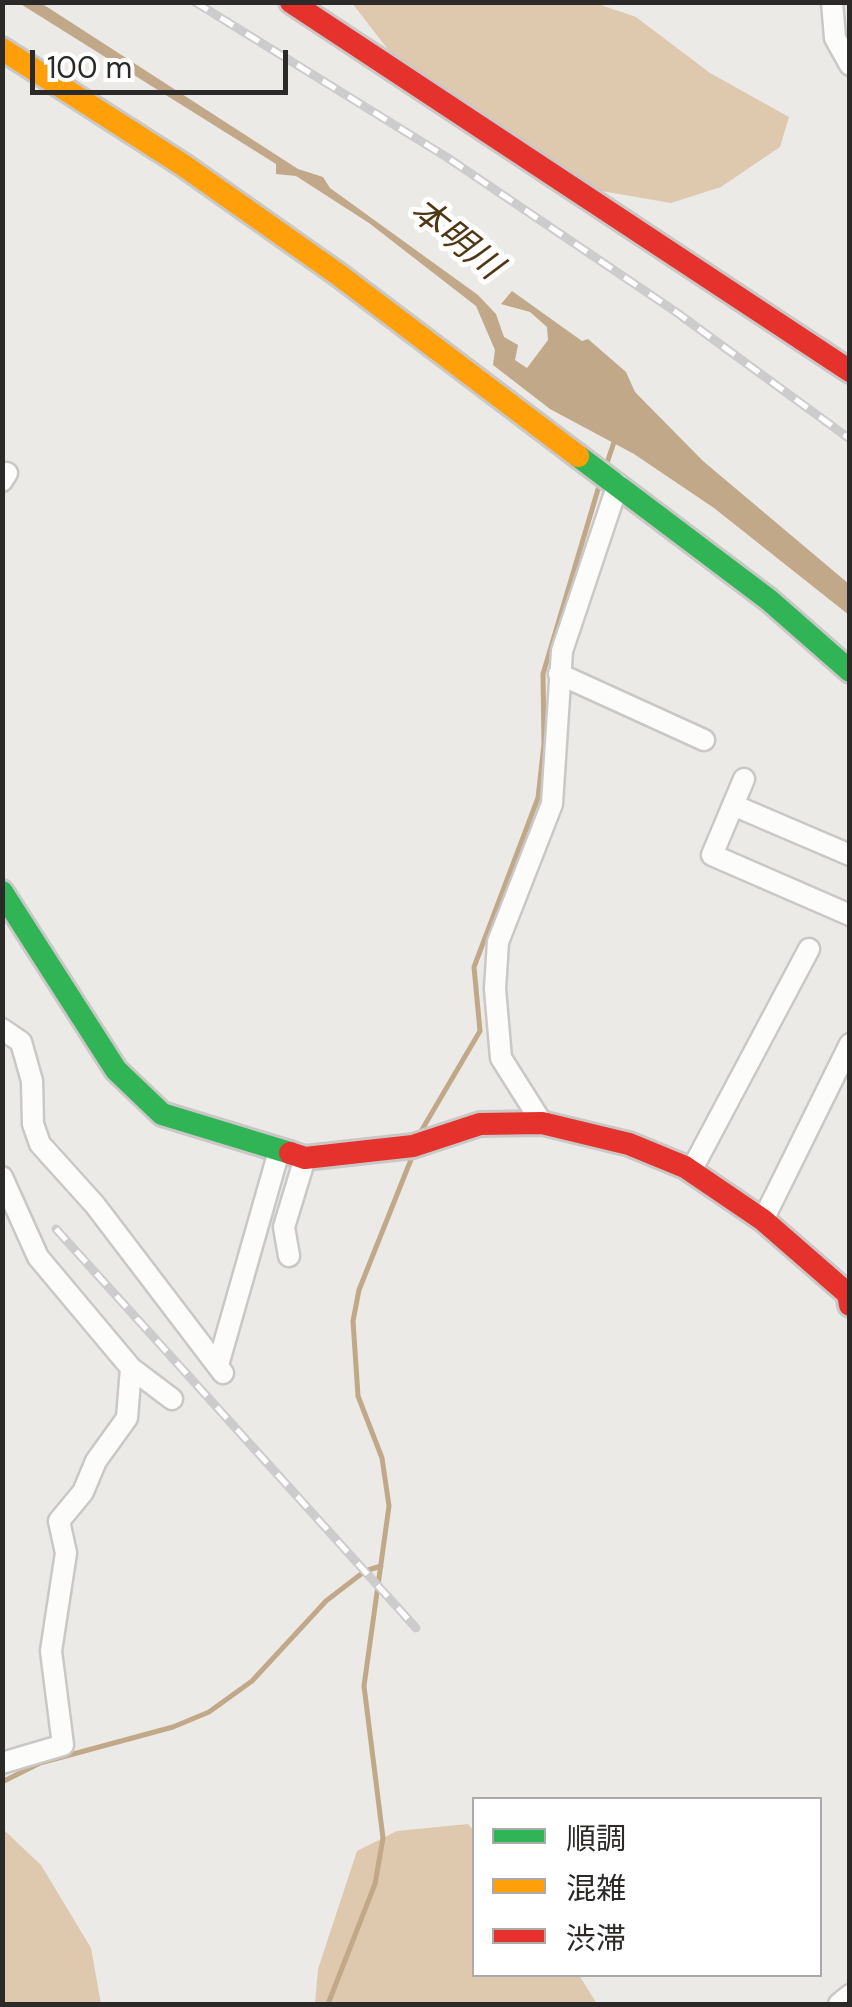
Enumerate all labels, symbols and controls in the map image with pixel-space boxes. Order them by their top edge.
scale bar [35,30,292,92]
text: 100 m [47,48,132,87]
water label: 本明川 [401,191,509,289]
legend [472,1797,822,1977]
text: 順調 [566,1819,626,1858]
text: 混雑 [566,1869,626,1908]
text: 渋滞 [566,1919,626,1958]

